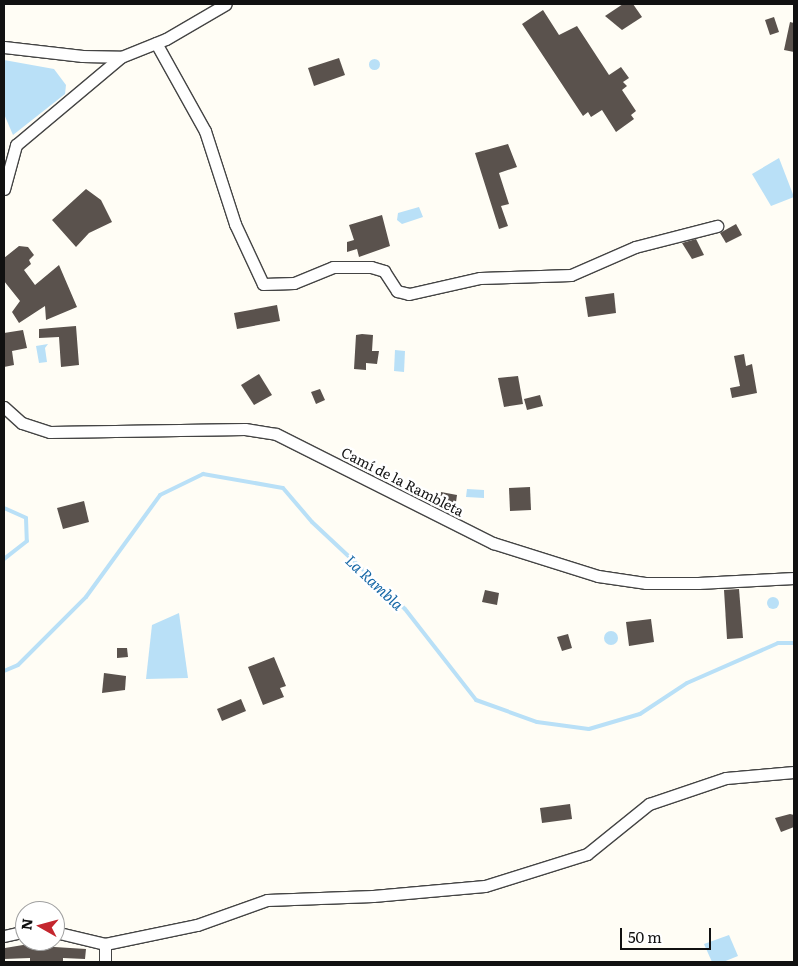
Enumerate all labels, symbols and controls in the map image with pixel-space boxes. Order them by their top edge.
street label: Camí de la Rambleta [339,443,467,519]
water label: La Rambla [342,551,408,613]
north arrow [15,901,65,951]
text: N [15,917,37,931]
scale bar [623,918,714,950]
text: 50 m [628,925,662,948]

